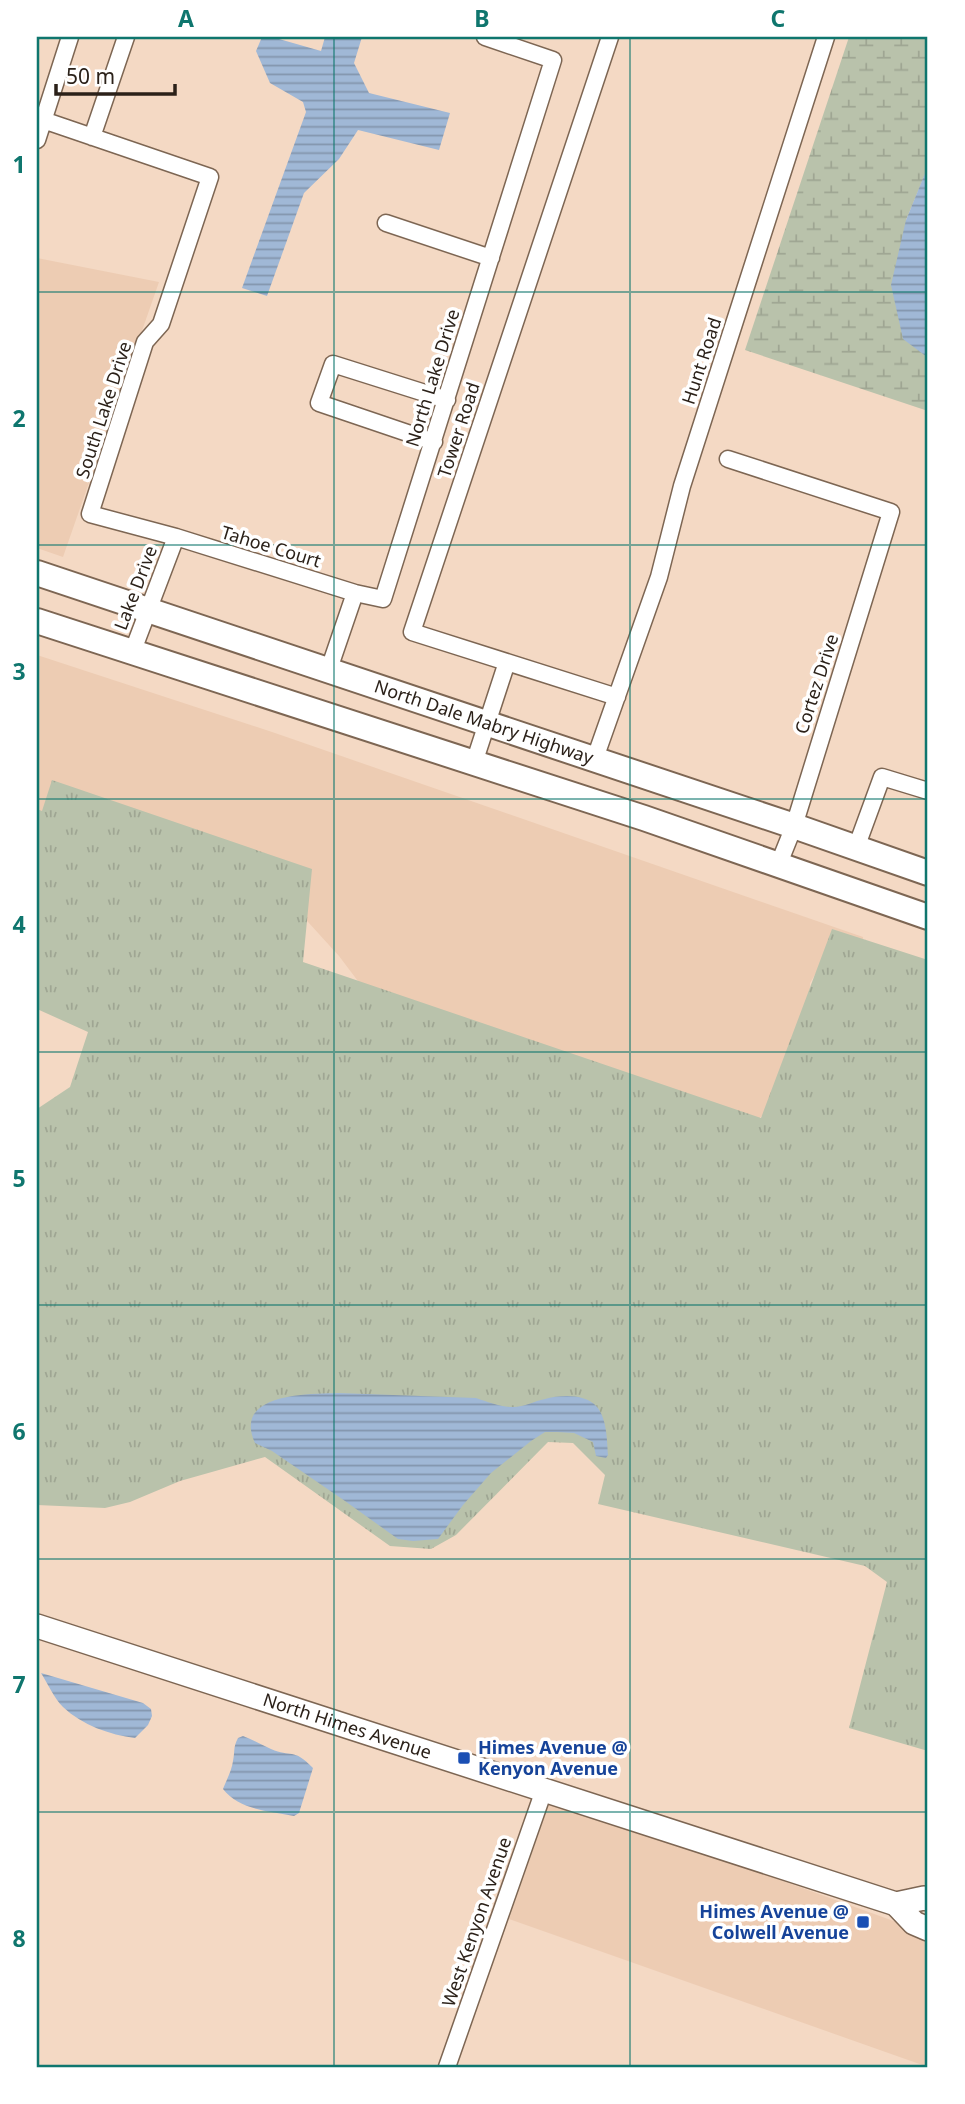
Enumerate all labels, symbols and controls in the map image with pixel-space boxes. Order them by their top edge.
text: A [178,2,194,34]
text: B [474,2,490,34]
text: C [771,2,786,34]
scale bar [56,52,175,96]
text: 50 m [66,62,115,90]
text: 1 [12,148,26,180]
street label: North Lake Drive [400,306,464,449]
street label: Hunt Road [676,314,726,407]
street label: South Lake Drive [70,338,137,481]
street label: Tower Road [431,379,485,480]
text: 2 [12,402,26,434]
street label: Tahoe Court [219,520,324,573]
street label: Lake Drive [108,542,162,633]
street label: Cortez Drive [789,631,844,737]
text: 3 [12,655,26,687]
street label: North Dale Mabry Highway [371,674,597,769]
text: 4 [12,908,26,940]
text: 5 [12,1162,26,1194]
text: 6 [12,1415,26,1447]
text: 7 [12,1668,26,1700]
street label: North Himes Avenue [260,1687,435,1764]
place label: Himes Avenue @ Kenyon Avenue [478,1735,628,1780]
marker: Himes Avenue @ Kenyon Avenue [456,1750,472,1766]
street label: West Kenyon Avenue [436,1834,516,2010]
place label: Himes Avenue @ Colwell Avenue [699,1899,849,1944]
marker: Himes Avenue @ Colwell Avenue [855,1914,871,1930]
text: 8 [12,1922,26,1954]

